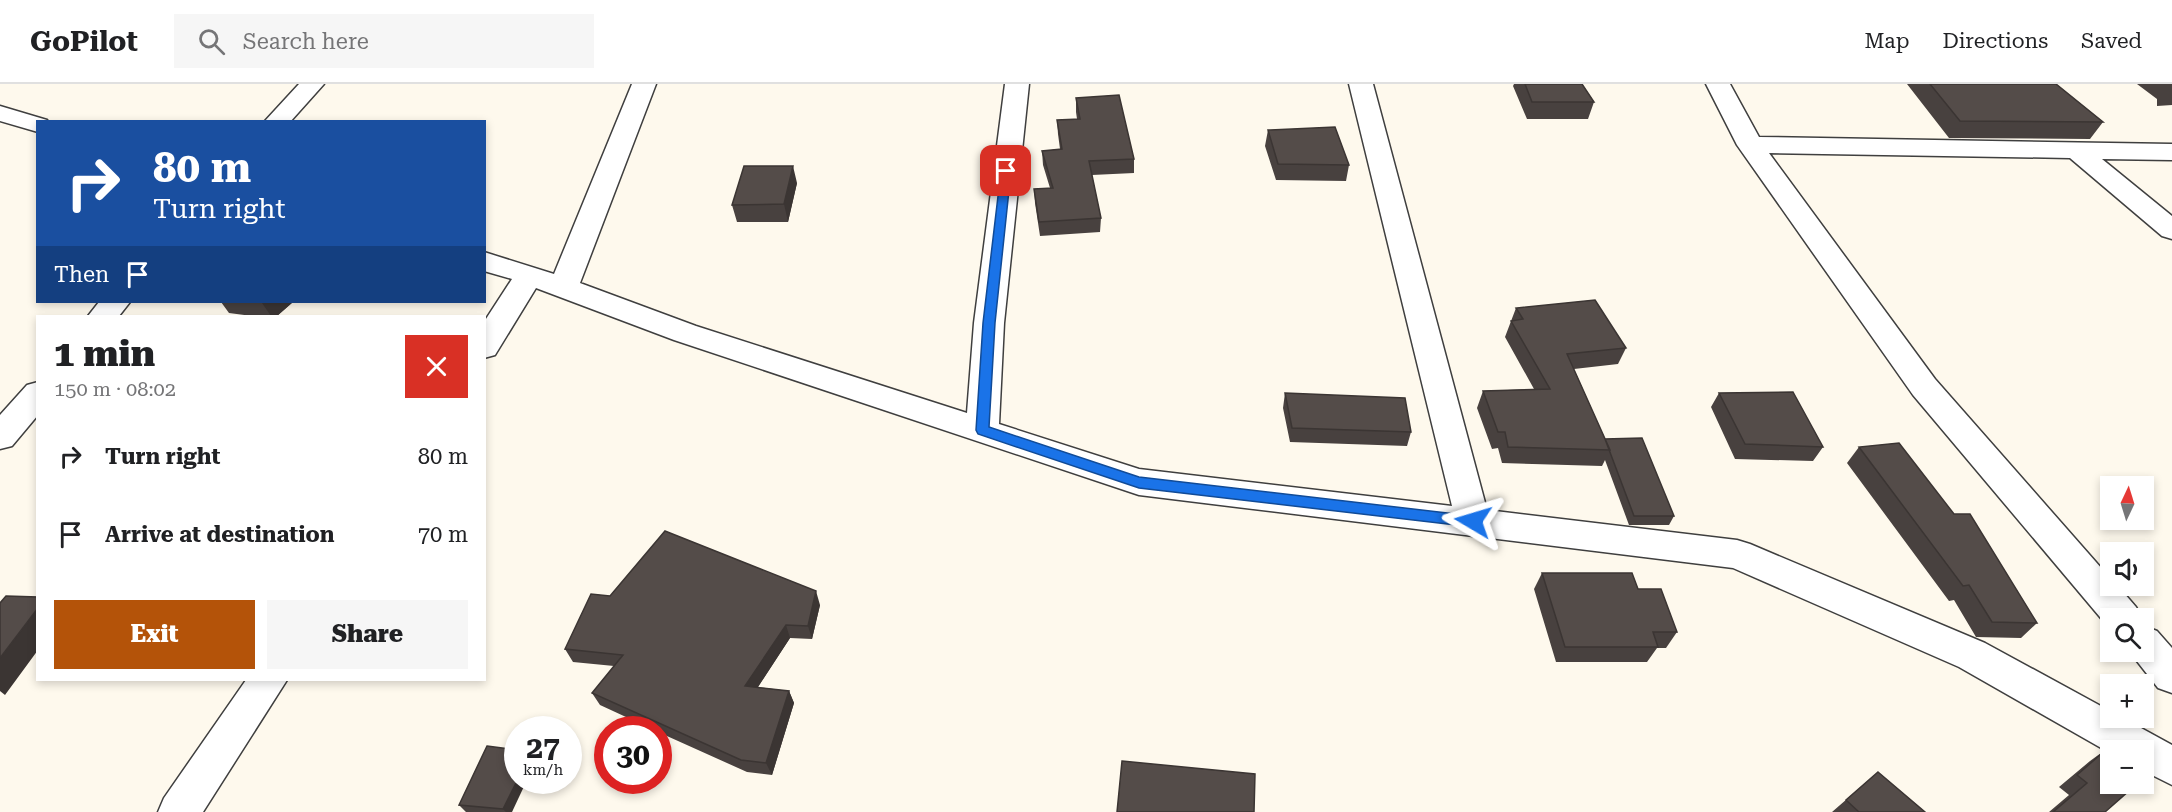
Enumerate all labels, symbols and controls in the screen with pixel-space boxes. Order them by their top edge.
search box [174,14,594,68]
text: GoPilot [30,25,138,58]
icon: search [195,25,228,58]
text: Search here [243,29,369,54]
text: Map [1865,29,1909,53]
text: Directions [1942,29,2048,53]
text: Saved [2081,29,2142,53]
text: 80 m [153,143,251,192]
icon: right [54,144,132,222]
pin [980,145,1031,196]
icon: arrive [989,154,1022,187]
text: Turn right [153,193,286,225]
icon: arrive [121,258,154,291]
text: Then [54,262,109,287]
text: 1 min [54,333,155,375]
button: close [405,335,468,398]
text: 150 m · 08:02 [54,377,176,401]
icon: right [54,440,87,473]
text: Turn right [105,444,220,469]
text: 80 m [418,444,468,469]
north arrow [2100,476,2154,530]
map controls [2100,476,2154,794]
position arrow [1441,489,1505,553]
icon: arrive [54,518,87,551]
text: Arrive at destination [105,522,334,547]
text: 70 m [418,522,468,547]
button: sound [2100,542,2154,596]
button: Exit [54,600,255,669]
button: Share [267,600,468,669]
button: search [2100,608,2154,662]
button: + [2100,674,2154,728]
speed limit sign: 30 [594,716,672,794]
text: 27 [526,730,560,765]
button: − [2100,740,2154,794]
text: km/h [523,761,563,779]

